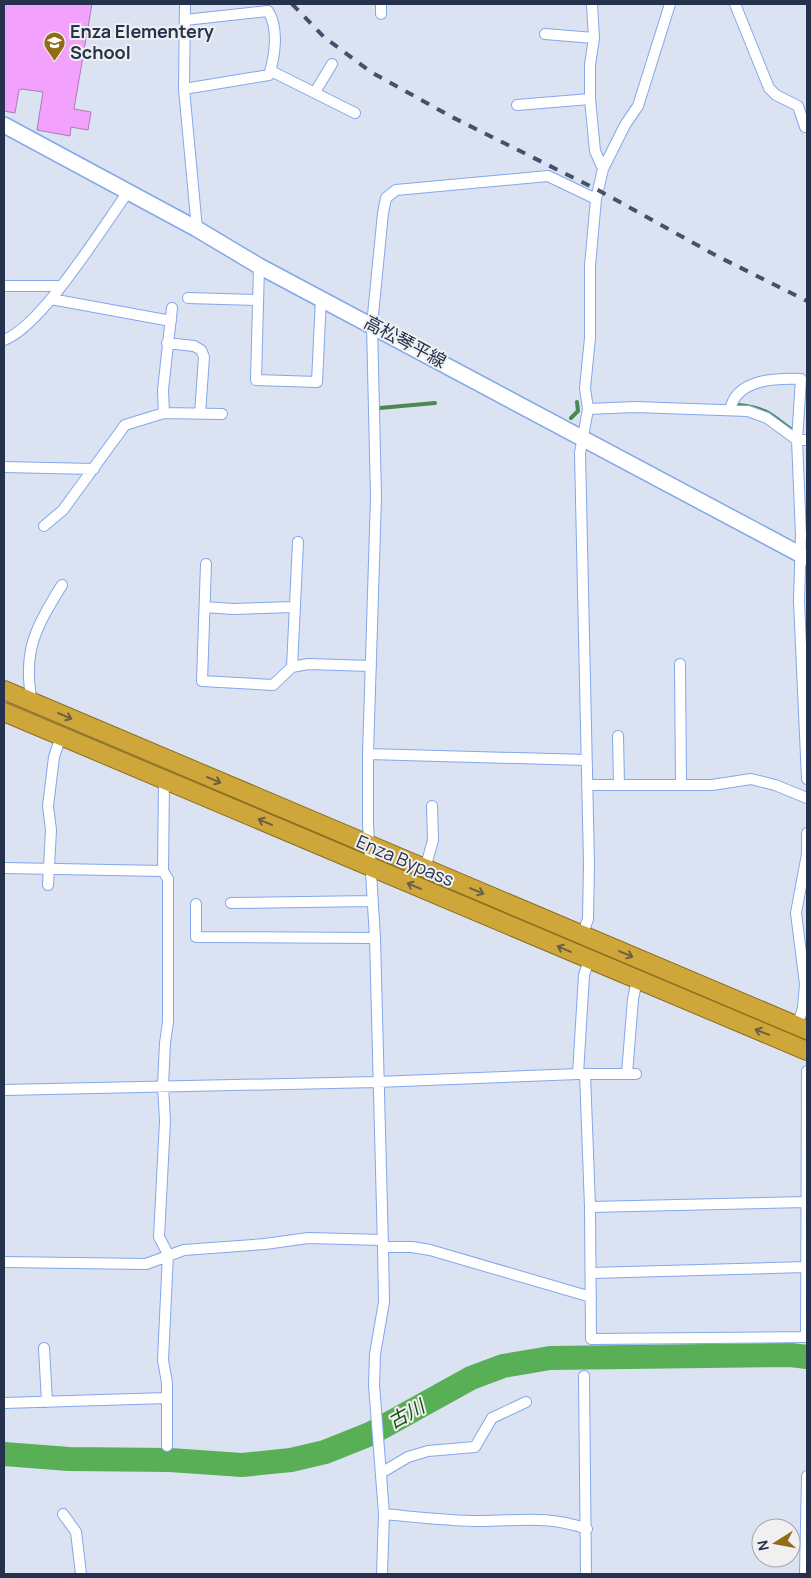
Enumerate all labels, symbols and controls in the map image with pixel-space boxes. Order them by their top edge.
place label: Enza Elementery School [70,19,214,64]
school or university icon: Enza Elementery School [42,30,66,61]
street label: 高松琴平線 [360,309,451,373]
one-way arrow [57,711,72,721]
one-way arrow [206,775,221,785]
one-way arrow [258,817,273,827]
street label: Enza Bypass [353,829,458,891]
one-way arrow [407,881,422,890]
one-way arrow [469,888,484,897]
one-way arrow [557,944,572,954]
one-way arrow [618,950,633,960]
one-way arrow [755,1027,771,1036]
water label: 古川 [383,1392,431,1435]
north arrow [751,1518,801,1568]
text: N [752,1539,773,1552]

